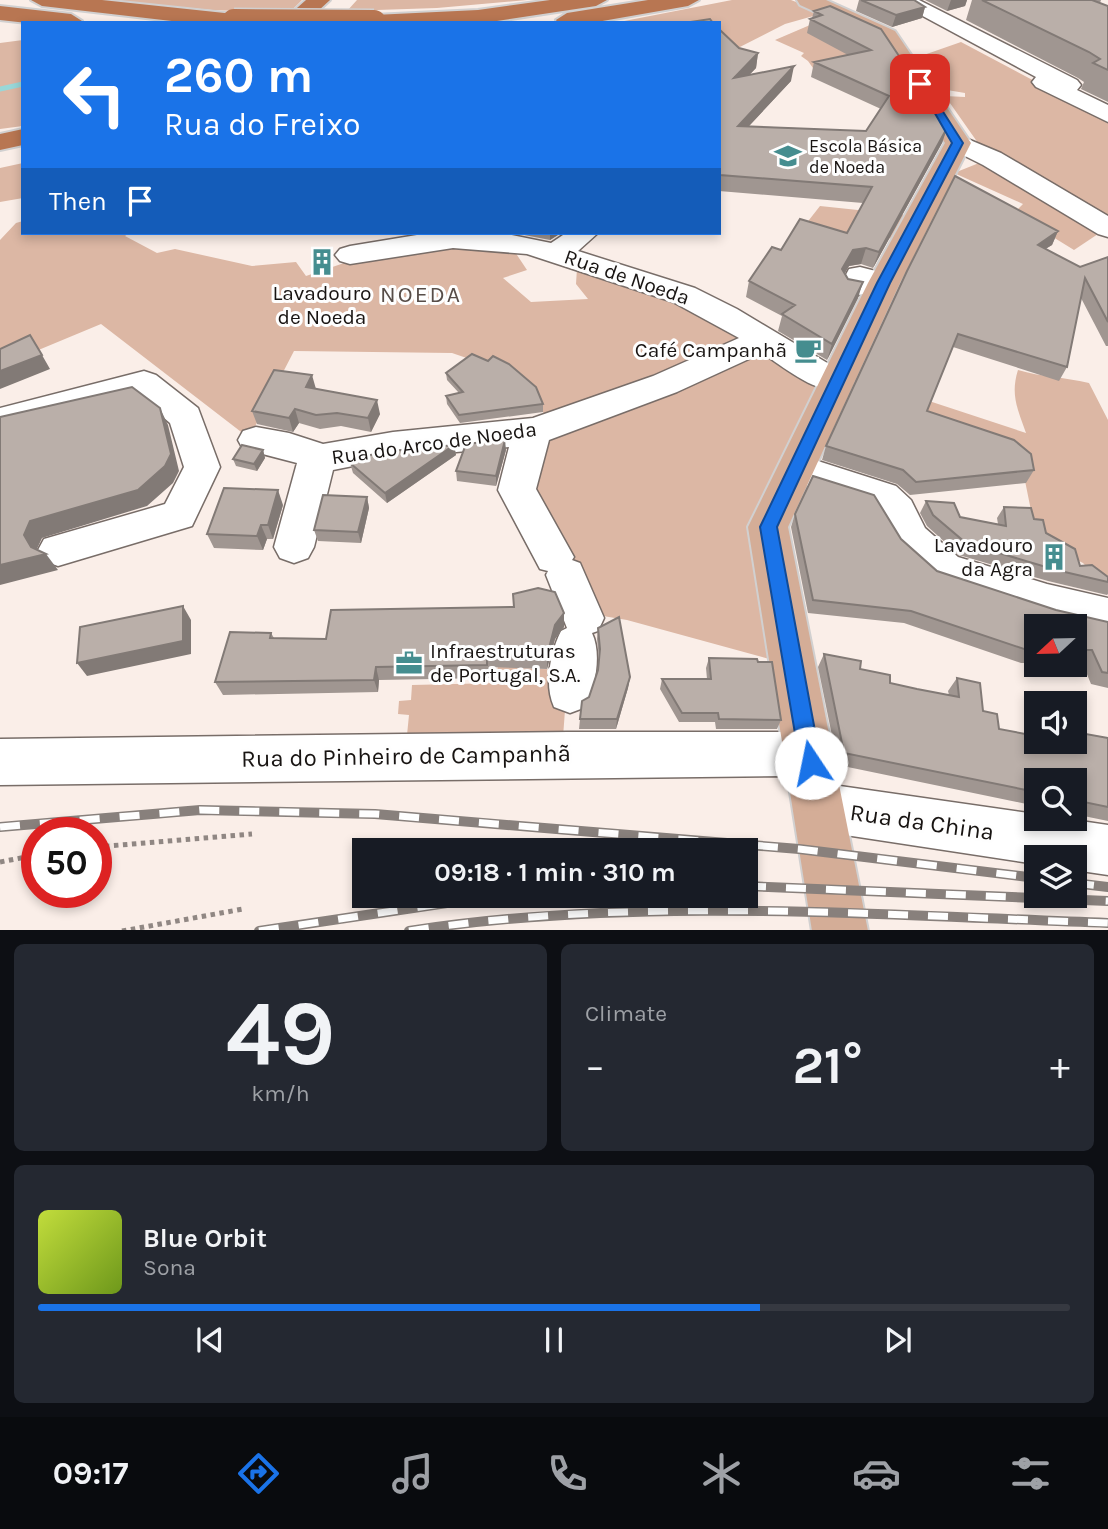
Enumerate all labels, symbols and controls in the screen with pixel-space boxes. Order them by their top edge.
text: 260 m [164,47,313,104]
icon: left [49,49,140,140]
pin [890,54,950,114]
icon: arrive [901,65,939,103]
text: Rua do Freixo [164,106,360,143]
place label: Escola Básica de Noeda [809,135,922,178]
school or university icon: Escola Básica de Noeda [773,141,803,171]
icon: arrive [121,182,159,220]
text: Then [49,186,107,217]
street label: Rua de Noeda [561,244,693,310]
building icon: Lavadouro de Noeda [307,247,337,277]
place label: Lavadouro de Noeda [272,281,372,329]
district label: NOEDA [380,281,462,308]
cafe icon: Café Campanhã [793,335,823,365]
place label: Café Campanhã [635,338,787,362]
street label: Rua do Arco de Noeda [330,417,538,469]
place label: Lavadouro da Agra [934,533,1033,581]
building icon: Lavadouro da Agra [1039,542,1069,572]
north arrow [1024,614,1087,677]
map controls [1024,614,1087,908]
place label: Infraestruturas de Portugal, S.A. [430,639,581,687]
office icon: Infraestruturas de Portugal, S.A. [394,648,424,678]
button: sound [1024,691,1087,754]
position arrow [774,726,848,800]
street label: Rua do Pinheiro de Campanhã [241,739,571,773]
button: search [1024,768,1087,831]
street label: Rua da China [848,798,996,846]
speed limit sign: 50 [21,817,112,908]
button: layers [1024,845,1087,908]
text: 09:18 · 1 min · 310 m [434,857,676,888]
text: 49 [226,981,335,1087]
text: Climate [585,1000,667,1027]
text: 21° [792,1035,863,1096]
text: − [585,1044,605,1089]
text: + [1050,1044,1070,1089]
text: km/h [251,1080,310,1107]
text: Blue Orbit [143,1223,267,1254]
text: Sona [143,1254,196,1281]
icon: previous [191,1321,229,1359]
icon: pause [535,1321,573,1359]
icon: next [879,1321,917,1359]
icon: directions [234,1449,283,1498]
icon: music [388,1449,437,1498]
icon: phone [543,1449,592,1498]
icon: climate [697,1449,746,1498]
icon: car [852,1449,901,1498]
icon: filters [1006,1449,1055,1498]
text: 09:17 [53,1455,128,1492]

